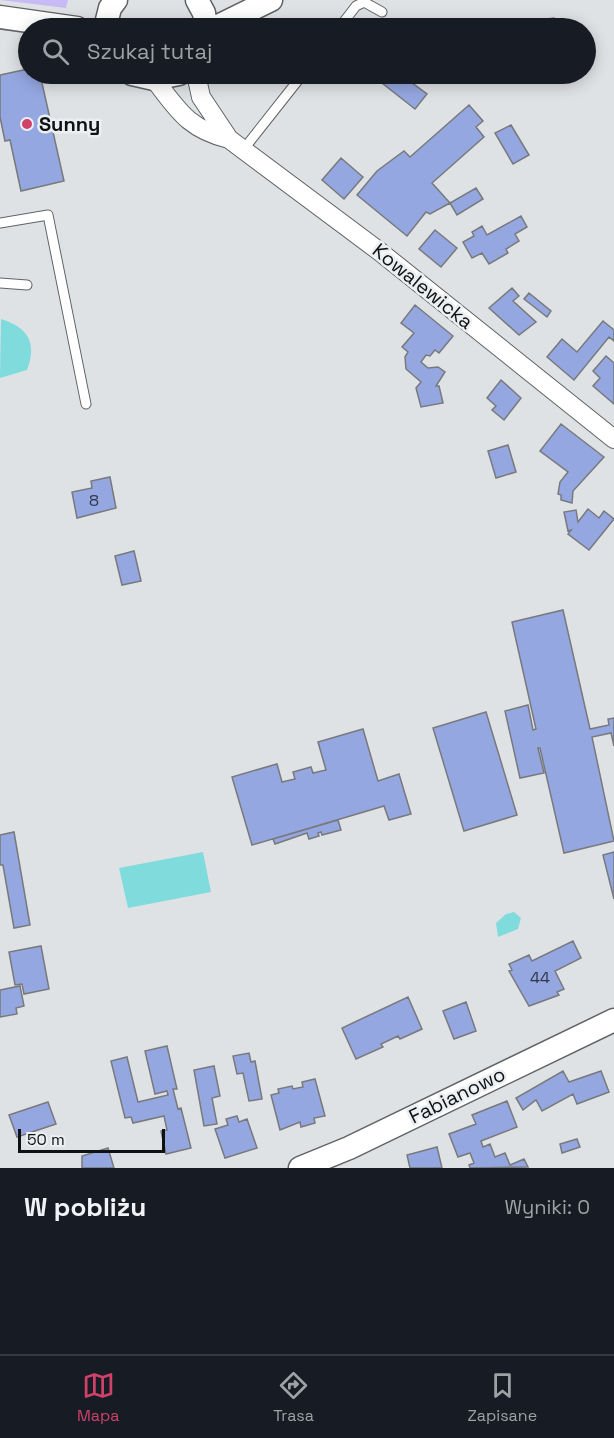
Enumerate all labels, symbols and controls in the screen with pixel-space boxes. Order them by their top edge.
search box [18,18,596,84]
icon: search [39,35,72,68]
text: Szukaj tutaj [87,37,212,65]
place label: Sunny [39,111,100,137]
marker: Sunny [20,117,34,131]
street label: Kowalewicka [367,237,479,335]
house number: 8 [89,490,99,511]
house number: 44 [530,967,550,988]
street label: Fabianowo [405,1061,509,1129]
scale bar [18,1126,165,1154]
text: 50 m [27,1129,65,1150]
text: W pobliżu [24,1190,146,1224]
text: Wyniki: 0 [504,1194,590,1220]
tab: Mapa [77,1369,119,1426]
tab: Trasa [273,1369,314,1426]
tab: Zapisane [468,1369,537,1426]

